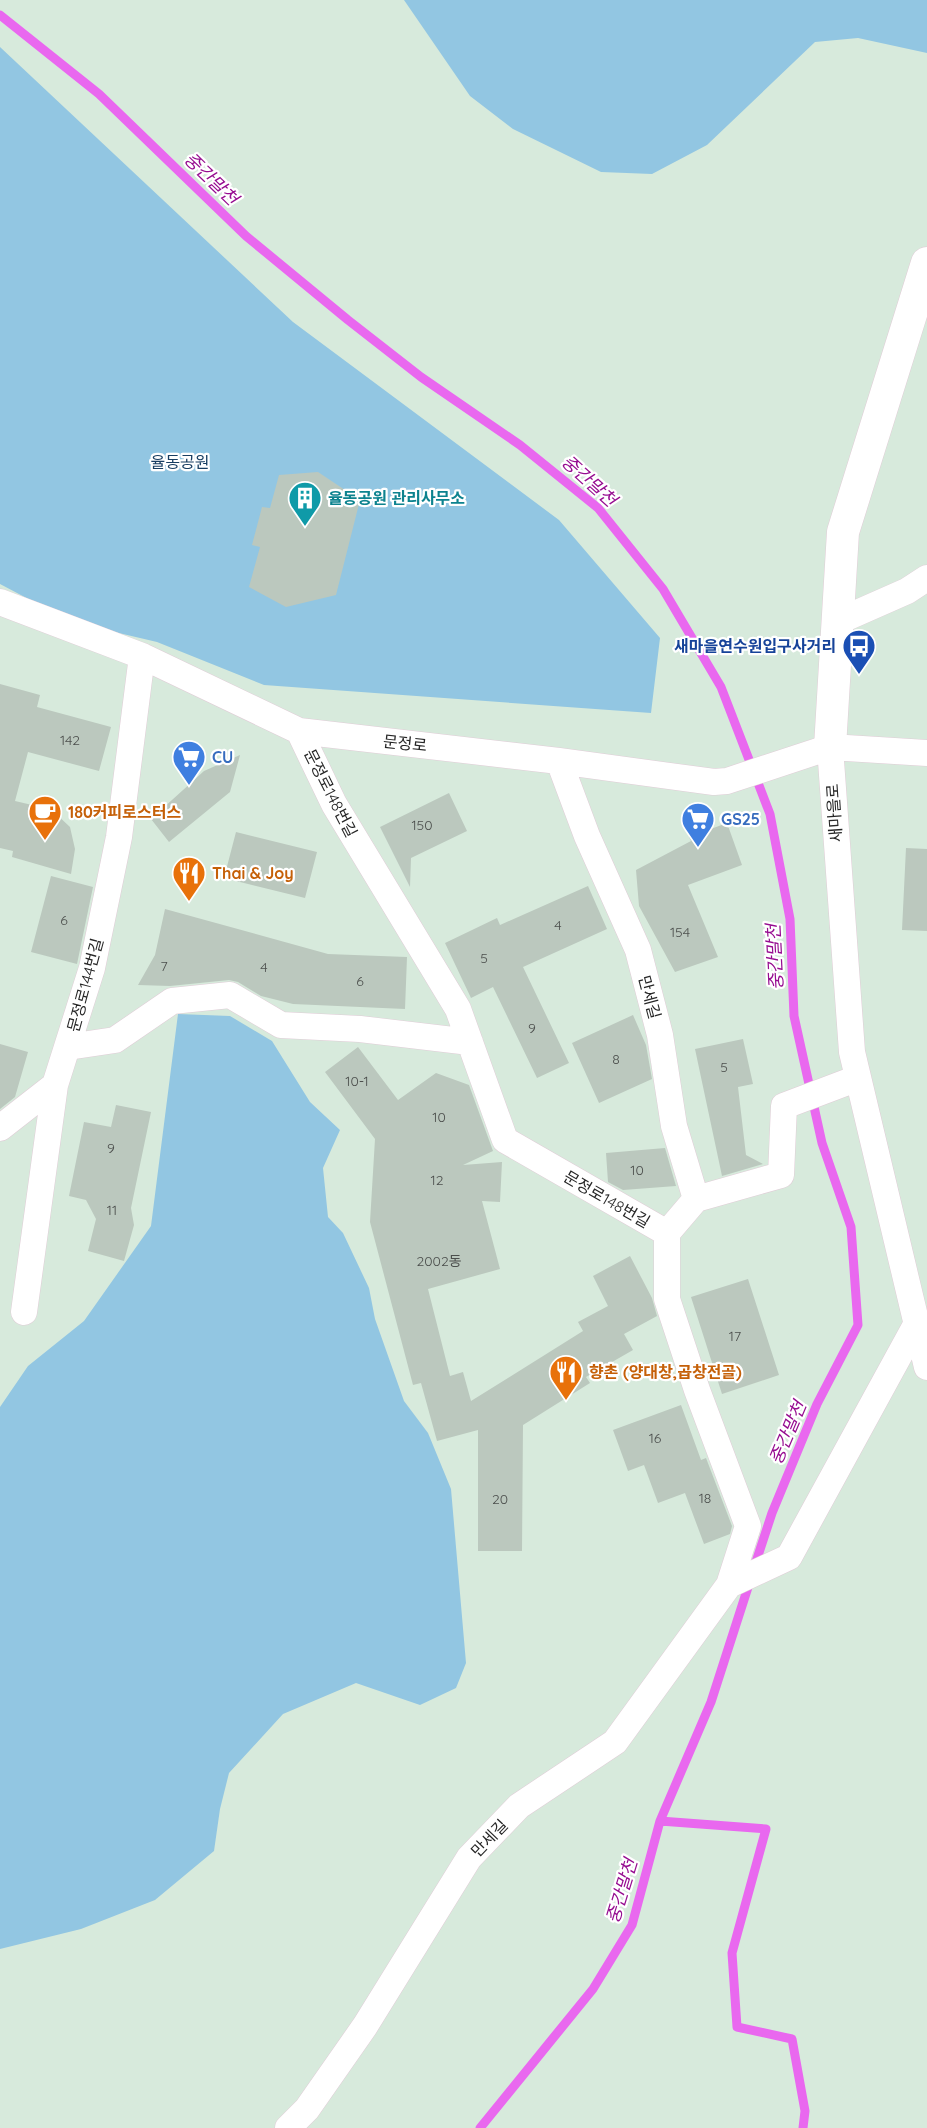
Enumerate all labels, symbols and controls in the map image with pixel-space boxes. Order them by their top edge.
water label: 중간말천 [180,147,245,212]
water label: 중간말천 [557,450,623,513]
park label: 율동공원 [151,452,209,472]
building icon: 율동공원 관리사무소 [287,480,323,527]
place label: 율동공원 관리사무소 [328,488,465,508]
bus stop icon: 새마을연수원입구사거리 [841,628,877,675]
place label: 새마을연수원입구사거리 [674,636,836,656]
house number: 142 [60,731,80,749]
street label: 문정로 [382,731,428,755]
supermarket icon: CU [171,739,207,786]
street label: 문정로148번길 [300,746,362,840]
place label: CU [212,747,233,767]
street label: 새마을로 [822,783,846,843]
cafe icon: 180커피로스터스 [27,794,63,841]
supermarket icon: GS25 [680,801,716,848]
place label: 180커피로스터스 [68,802,181,822]
place label: GS25 [721,809,760,829]
house number: 150 [411,816,433,834]
restaurant icon: Thai & Joy [171,855,207,902]
place label: Thai & Joy [212,863,294,883]
house number: 6 [60,911,68,929]
house number: 4 [554,916,562,934]
water label: 중간말천 [761,921,788,991]
house number: 154 [670,923,690,941]
street label: 문정로144번길 [63,936,107,1034]
house number: 5 [480,949,488,967]
house number: 7 [160,957,168,975]
house number: 4 [260,958,268,976]
house number: 6 [356,972,364,990]
street label: 만세길 [635,973,665,1021]
house number: 9 [528,1019,536,1037]
house number: 8 [612,1050,620,1068]
house number: 5 [720,1058,728,1076]
house number: 10-1 [345,1072,369,1090]
house number: 10 [432,1108,446,1126]
house number: 9 [107,1139,115,1157]
house number: 10 [630,1161,644,1179]
street label: 문정로148번길 [560,1166,654,1232]
house number: 12 [431,1171,444,1189]
house number: 11 [107,1201,117,1219]
house number: 2002동 [416,1252,462,1270]
house number: 17 [729,1327,741,1345]
restaurant icon: 향촌 (양대창,곱창전골) [548,1354,584,1401]
place label: 향촌 (양대창,곱창전골) [589,1362,742,1382]
water label: 중간말천 [764,1396,812,1468]
house number: 16 [649,1429,662,1447]
house number: 18 [699,1489,711,1507]
house number: 20 [492,1490,508,1508]
street label: 만세길 [466,1815,512,1861]
water label: 중간말천 [601,1853,643,1926]

